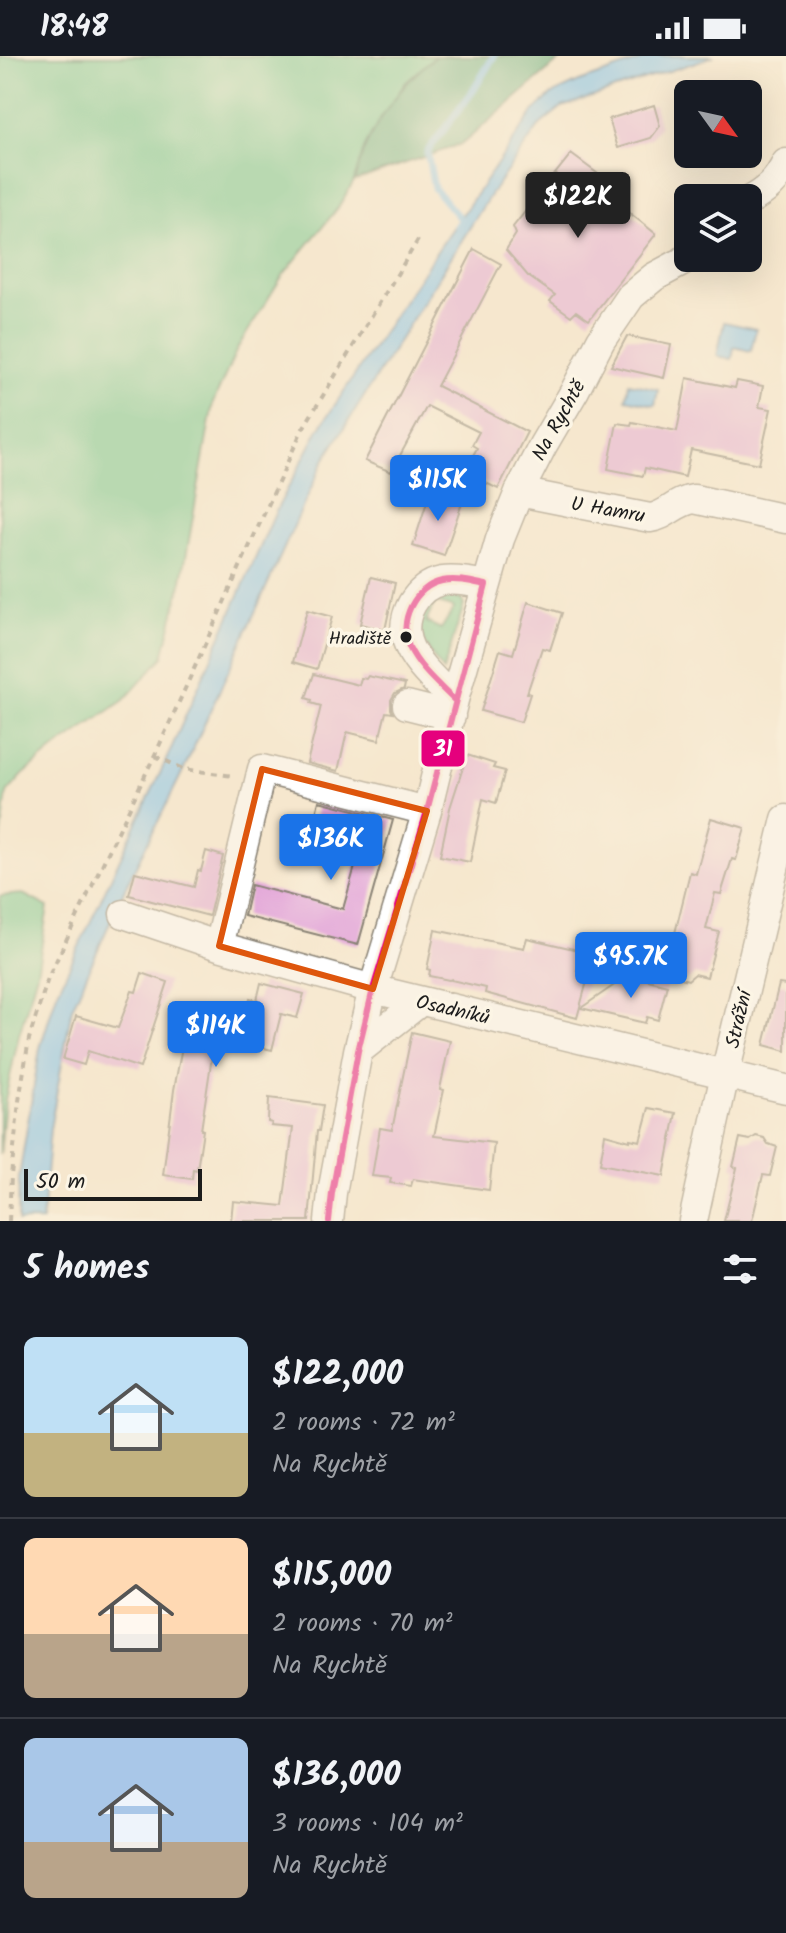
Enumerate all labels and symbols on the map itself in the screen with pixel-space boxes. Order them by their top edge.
north arrow [674,80,762,168]
pin: $122K [522,172,634,240]
street label: Na Rychtě [524,374,596,467]
pin: $115K [382,455,494,523]
street label: U Hamru [568,489,648,533]
place label: Hradiště [329,625,392,654]
marker: Hradiště [398,629,414,645]
line badge: 31 [420,729,466,768]
text: 31 [433,733,453,768]
pin: $136K [275,814,387,882]
pin: $95.7K [566,932,696,1000]
street label: Strážní [718,984,763,1052]
street label: Osadníků [413,987,493,1035]
pin: $114K [160,1001,272,1069]
scale bar [24,1165,202,1201]

